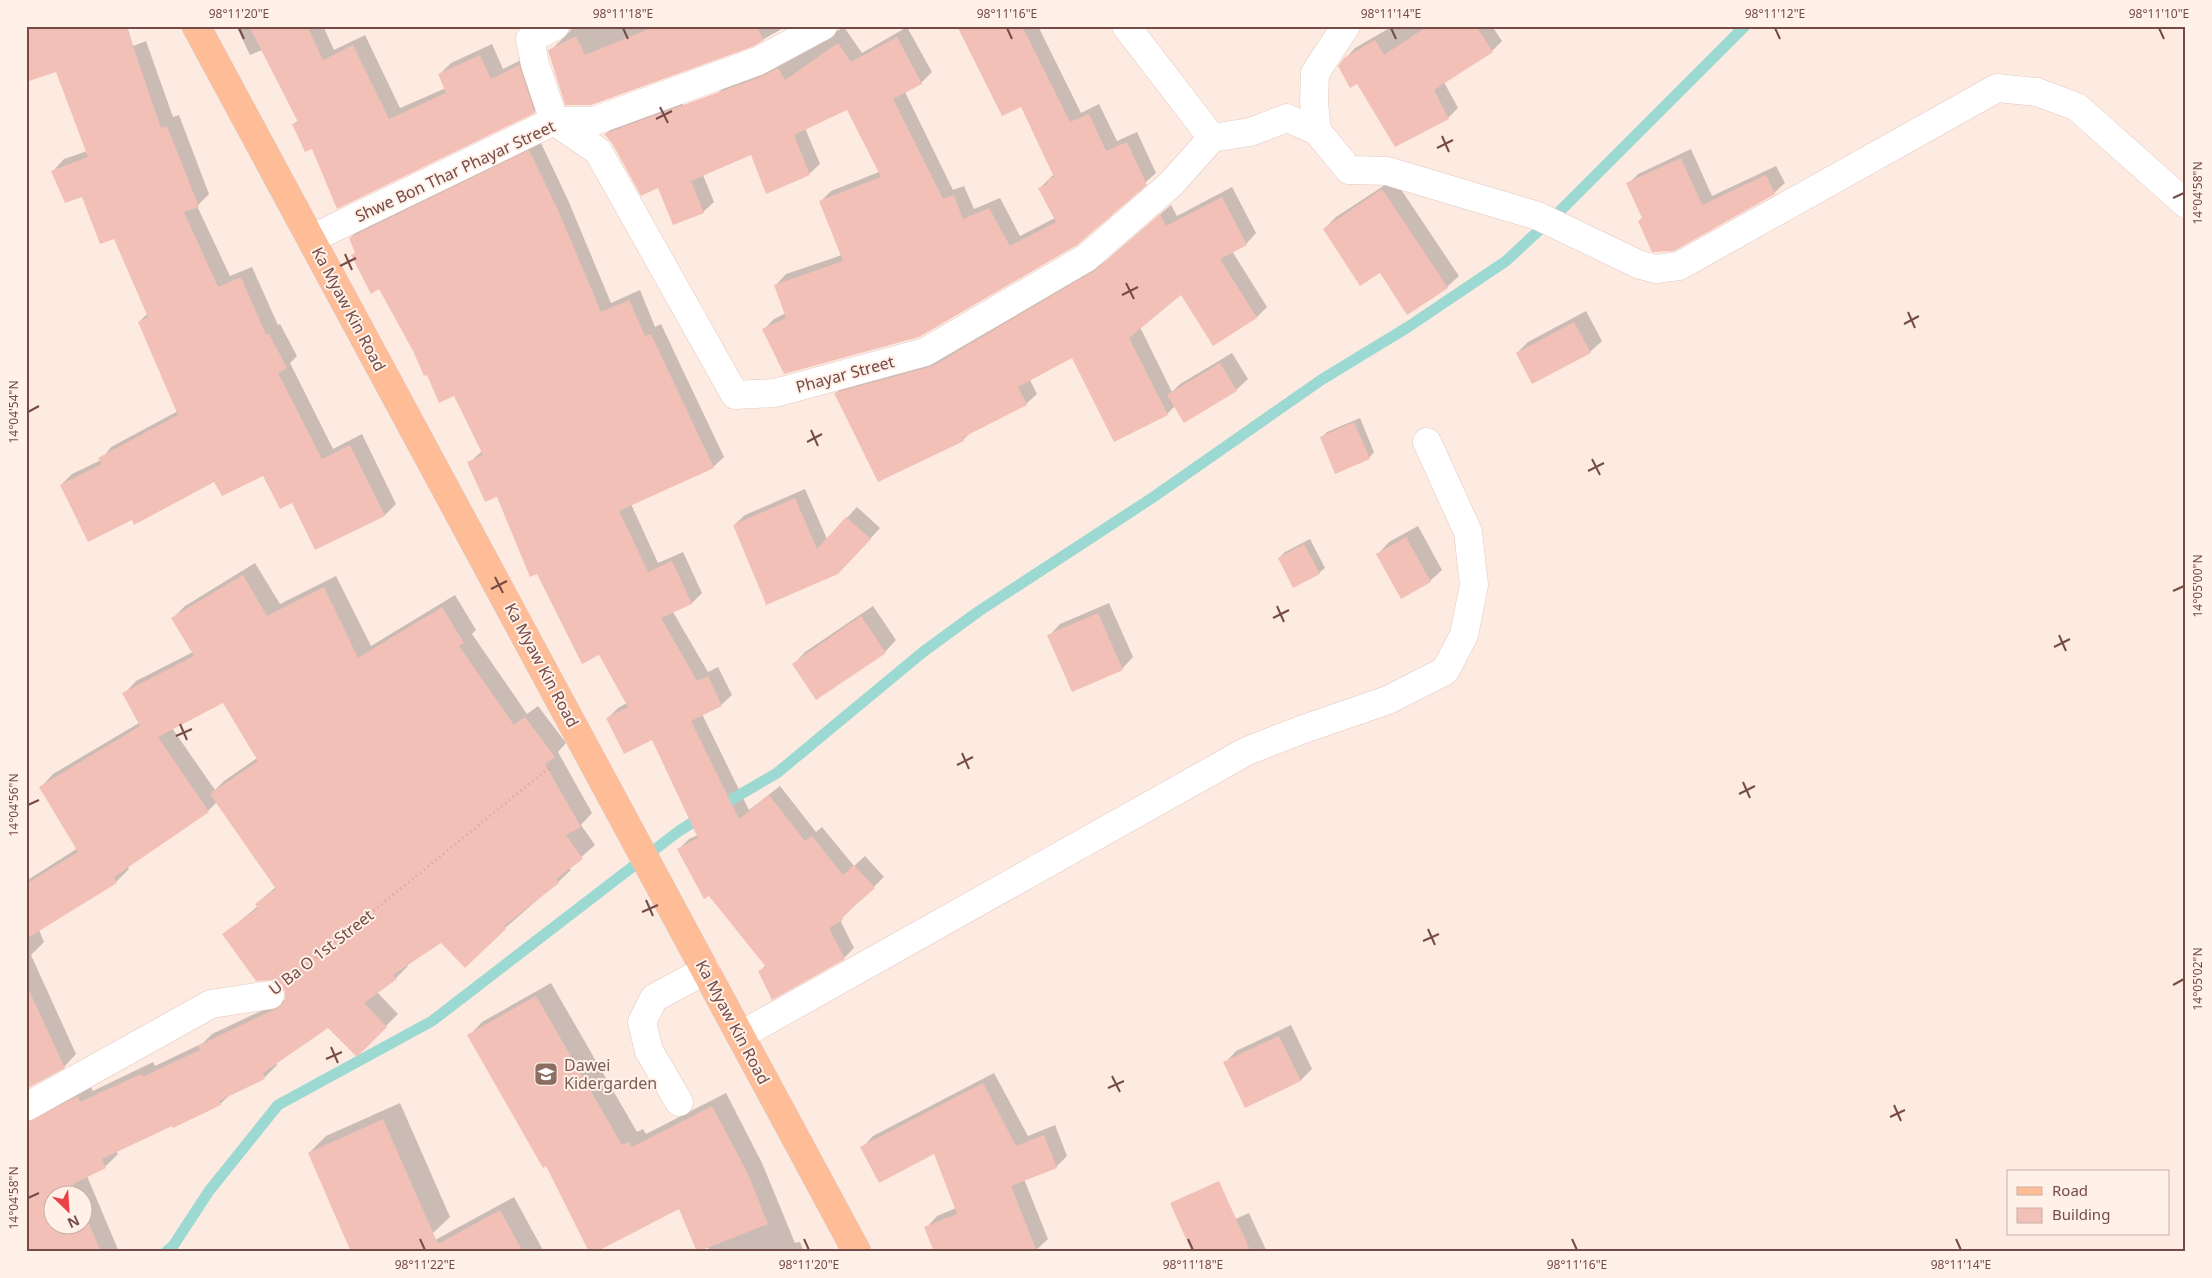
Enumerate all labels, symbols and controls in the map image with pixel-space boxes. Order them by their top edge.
text: 98°11'20"E [209,5,269,22]
text: 98°11'18"E [593,5,653,22]
text: 98°11'16"E [977,5,1037,22]
text: 98°11'14"E [1361,5,1421,22]
text: 98°11'12"E [1745,5,1805,22]
text: 98°11'10"E [2129,5,2189,22]
street label: Shwe Bon Thar Phayar Street [351,115,559,227]
text: 14°04'58"N [2189,161,2206,225]
street label: Ka Myaw Kin Road [307,243,391,375]
street label: Phayar Street [793,350,897,398]
text: 14°04'54"N [5,380,22,444]
text: 14°05'00"N [2189,554,2206,618]
street label: Ka Myaw Kin Road [500,599,584,731]
text: 14°04'56"N [5,773,22,837]
street label: U Ba O 1st Street [264,904,378,1000]
text: 14°05'02"N [2189,947,2206,1011]
street label: Ka Myaw Kin Road [691,956,775,1088]
place label: Dawei Kidergarden [564,1054,657,1094]
school or university icon: Dawei Kidergarden [533,1061,559,1087]
text: 14°04'58"N [5,1166,22,1230]
legend [2007,1170,2170,1236]
text: Road [2052,1180,2088,1200]
north arrow [42,1186,92,1236]
text: Building [2052,1204,2110,1224]
text: N [65,1211,83,1233]
text: 98°11'22"E [395,1256,455,1273]
text: 98°11'20"E [779,1256,839,1273]
text: 98°11'18"E [1163,1256,1223,1273]
text: 98°11'16"E [1547,1256,1607,1273]
text: 98°11'14"E [1931,1256,1991,1273]

